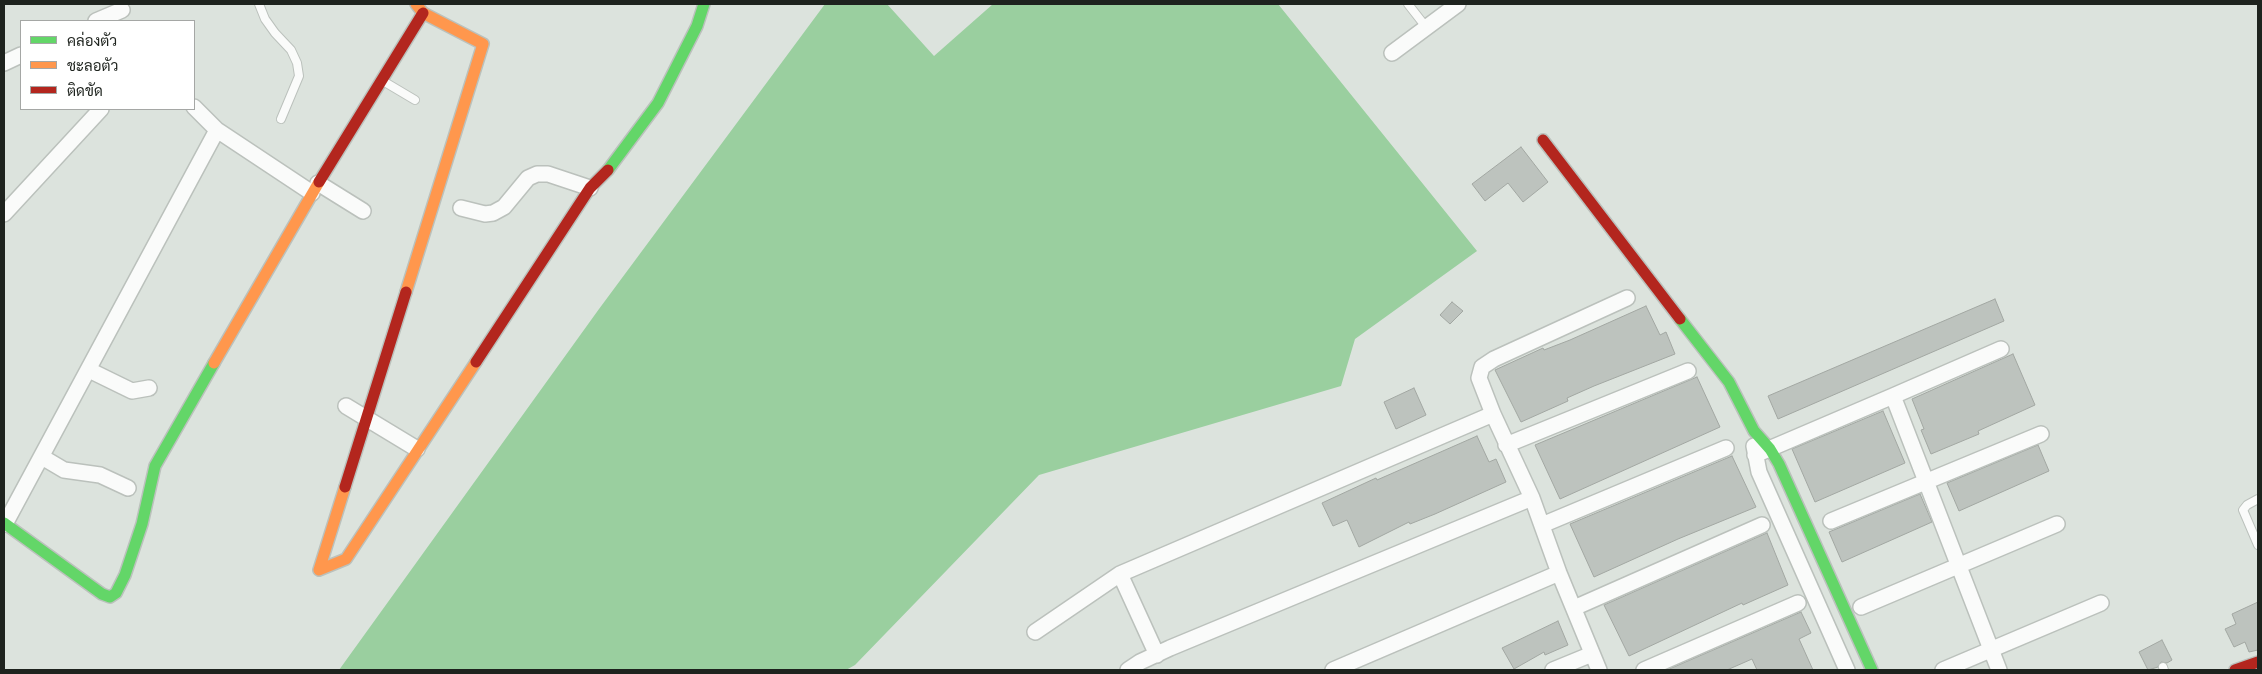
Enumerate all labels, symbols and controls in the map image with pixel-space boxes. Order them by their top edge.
legend [20,20,195,110]
text: คล่องตัว [67,31,117,50]
text: ชะลอตัว [67,56,118,75]
text: ติดขัด [67,81,103,100]

